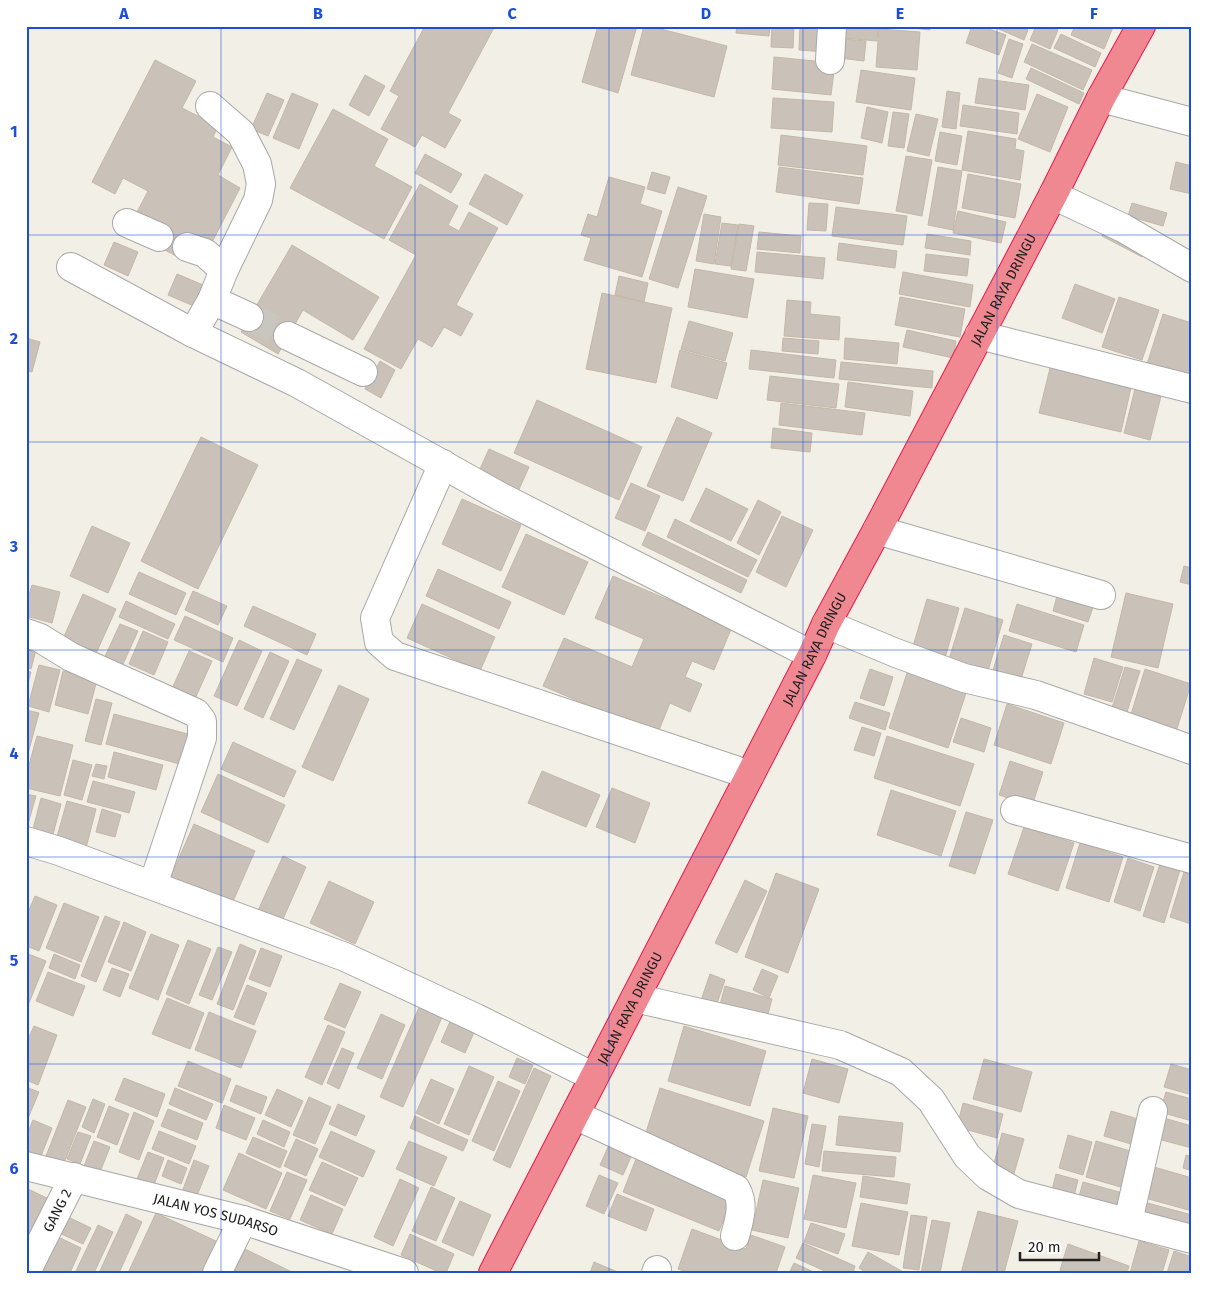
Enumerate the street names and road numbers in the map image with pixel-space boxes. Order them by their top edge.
street label: JALAN RAYA DRINGU [967,231,1040,349]
street label: JALAN RAYA DRINGU [779,590,850,709]
street label: JALAN RAYA DRINGU [594,949,666,1068]
street label: GANG 2 [40,1186,76,1235]
street label: JALAN YOS SUDARSO [152,1190,280,1240]

